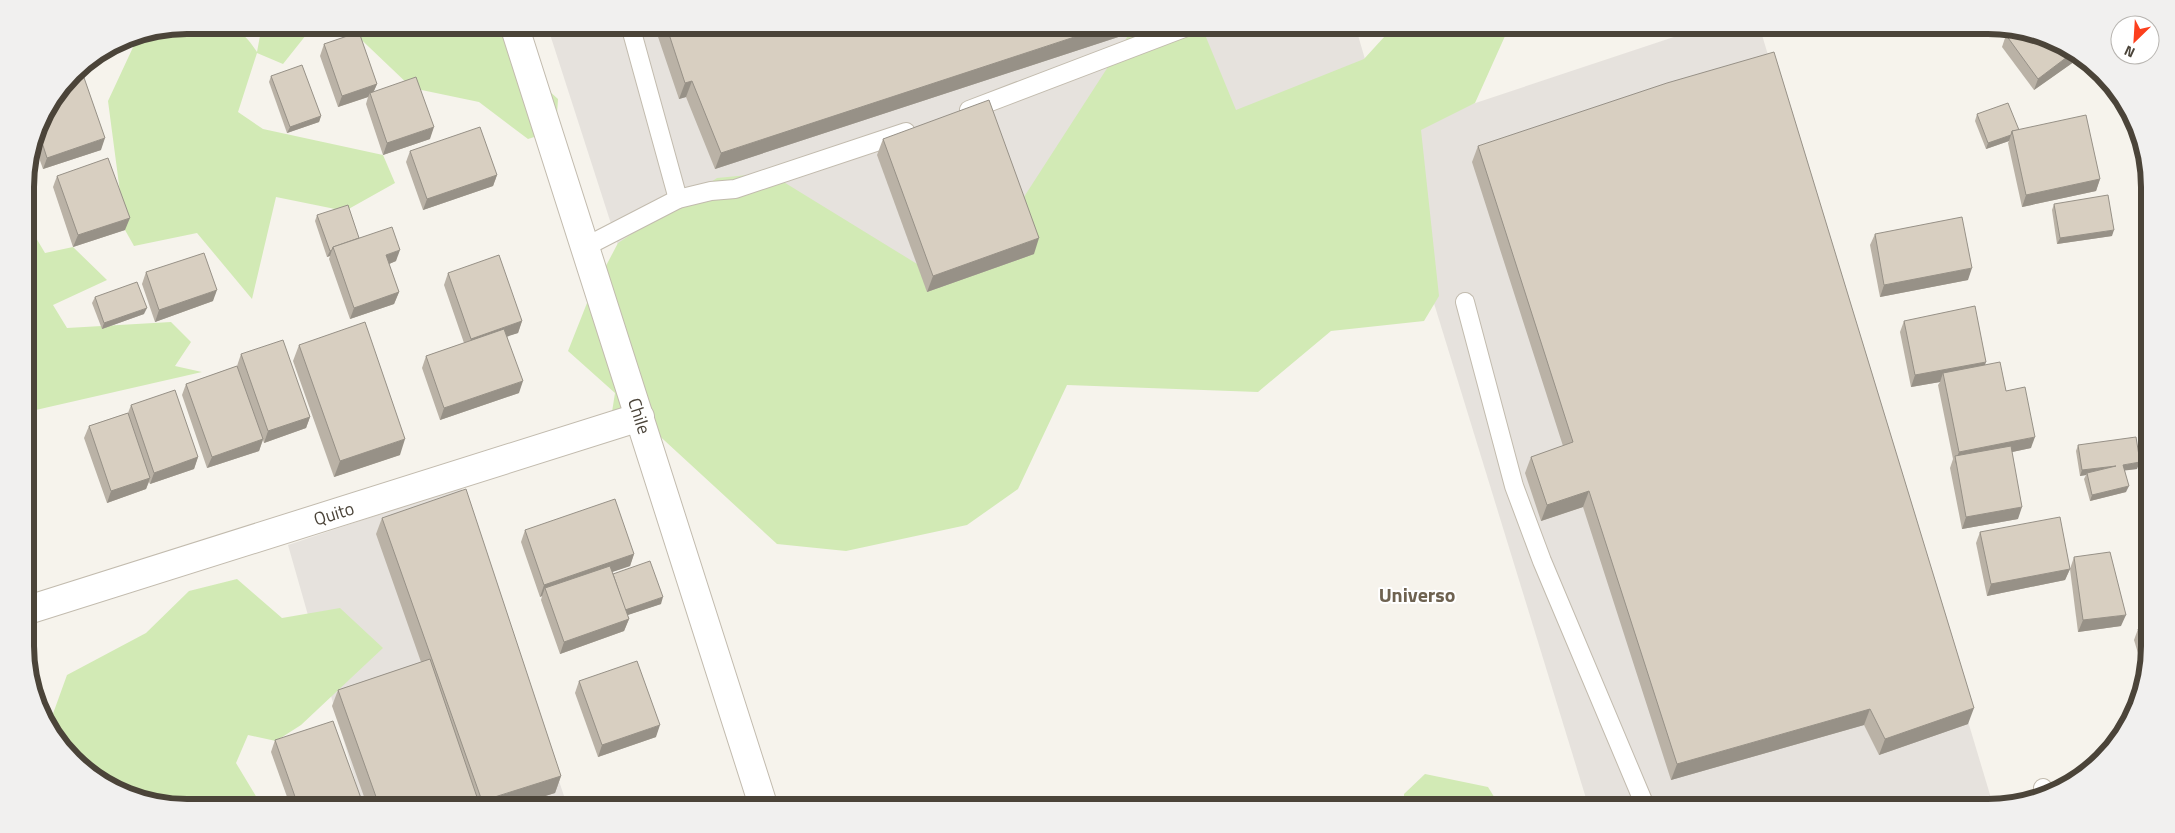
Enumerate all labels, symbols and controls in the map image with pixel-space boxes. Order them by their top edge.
north arrow [2110,15,2160,65]
text: N [2120,41,2138,64]
street label: Chile [621,394,658,437]
street label: Quito [310,495,358,532]
district label: Universo [1379,579,1455,610]

